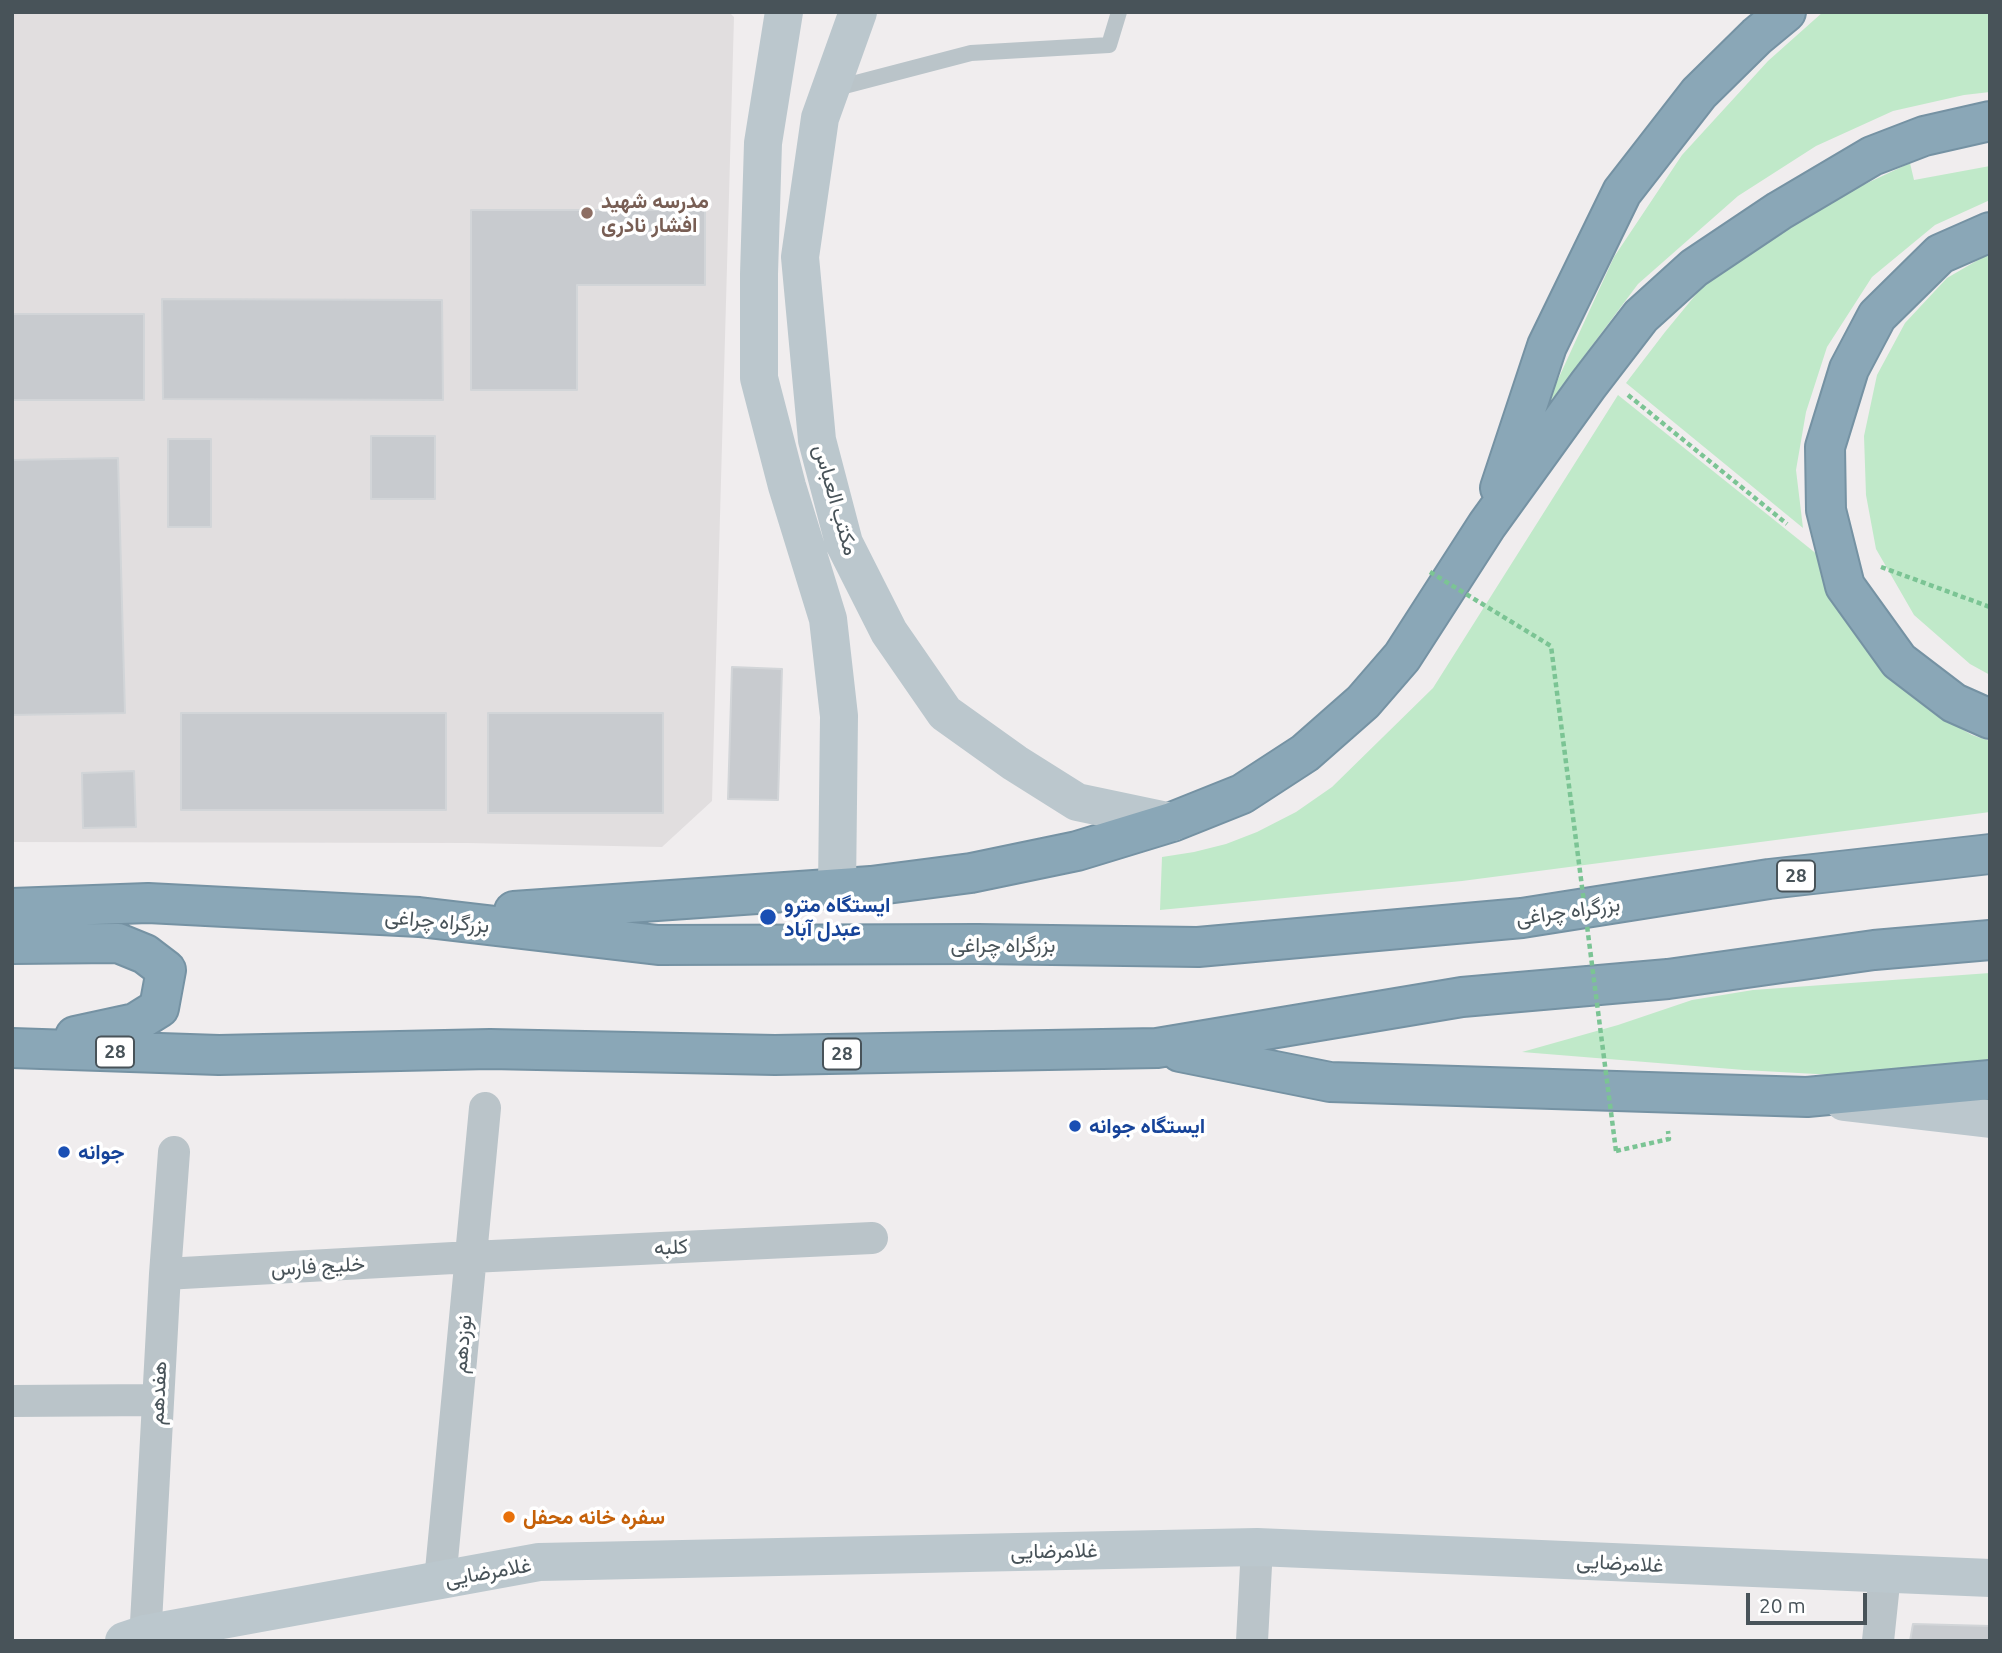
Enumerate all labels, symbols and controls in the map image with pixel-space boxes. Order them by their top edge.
place label: مدرسه شهید افشار نادری [601,188,709,238]
marker: مدرسه شهید افشار نادری [579,205,595,221]
street label: مکتب العباس [808,442,864,558]
road number: 28 [1777,860,1815,891]
street label: بزرگراه چراغی [1514,891,1622,931]
place label: ایستگاه مترو عبدل آباد [784,892,890,942]
street label: بزرگراه چراغی [384,904,490,938]
marker: ایستگاه مترو عبدل آباد [758,907,778,927]
street label: بزرگراه چراغی [951,932,1055,958]
road number: 28 [96,1036,134,1068]
road number: 28 [823,1038,861,1070]
place label: ایستگاه جوانه [1089,1113,1205,1139]
marker: ایستگاه جوانه [1067,1118,1083,1134]
place label: جوانه [78,1139,125,1165]
marker: جوانه [56,1144,72,1160]
street label: کلبه [653,1234,689,1260]
street label: خلیج فارس [270,1251,366,1281]
street label: نوزدهم [447,1314,477,1374]
street label: هفدهم [144,1360,172,1426]
place label: سفره خانه محفل [523,1504,665,1530]
marker: سفره خانه محفل [501,1509,517,1525]
street label: غلامرضایی [1010,1538,1098,1564]
street label: غلامرضایی [1576,1548,1664,1578]
street label: غلامرضایی [443,1552,533,1592]
scale bar [1750,1580,1871,1624]
text: 20 m [1759,1593,1806,1617]

